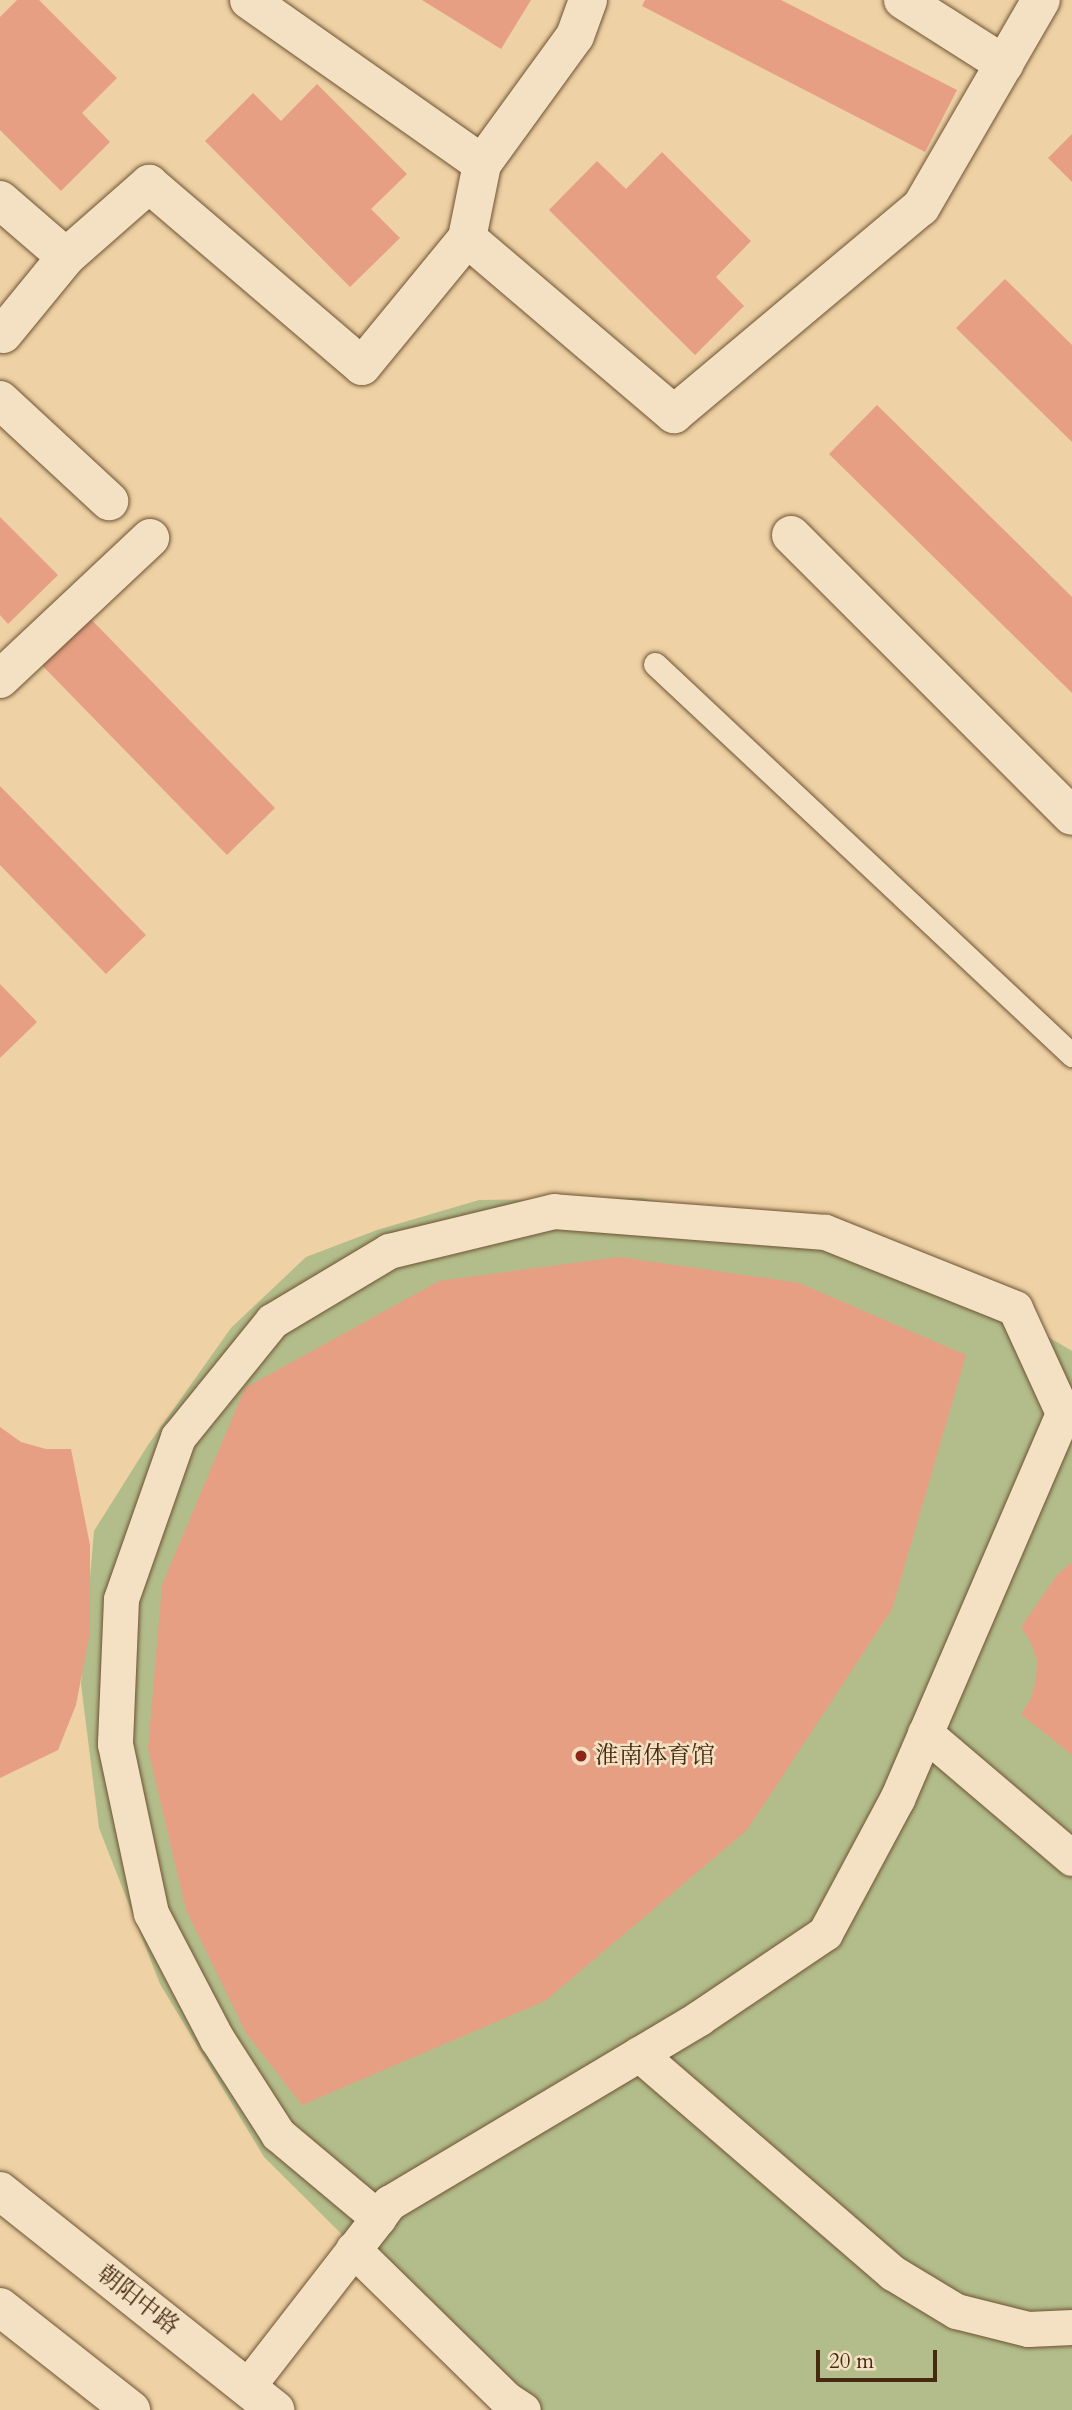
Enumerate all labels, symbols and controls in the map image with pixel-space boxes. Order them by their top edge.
place label: 淮南体育馆 [595,1742,715,1770]
marker: 淮南体育馆 [573,1748,589,1764]
street label: 朝阳中路 [91,2259,185,2341]
scale bar [820,2336,941,2380]
text: 20 m [829,2347,874,2376]

